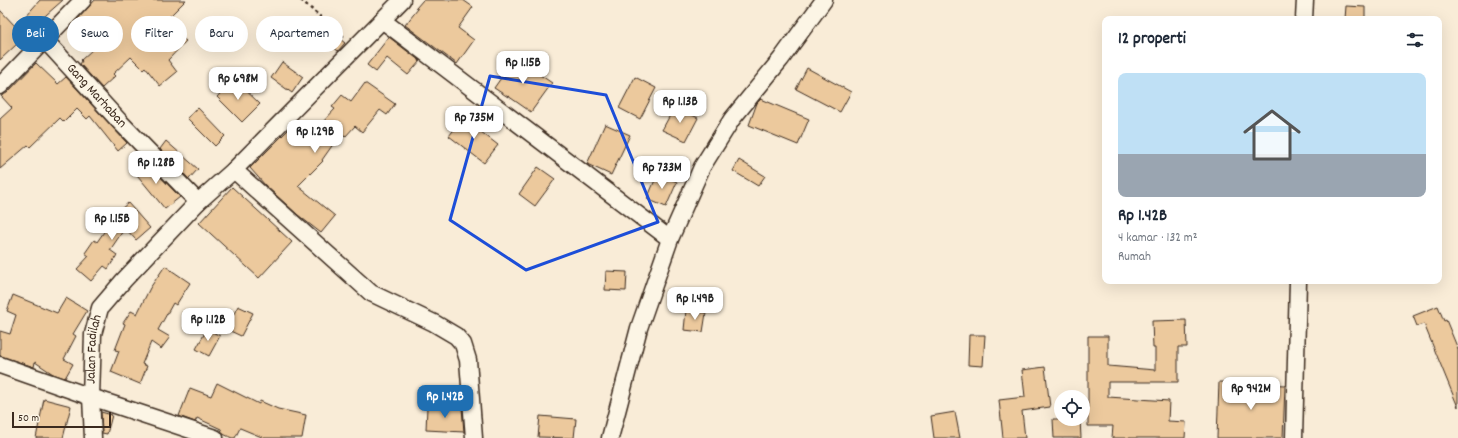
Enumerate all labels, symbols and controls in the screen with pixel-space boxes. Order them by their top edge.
chip: Beli [12,16,59,52]
chip: Sewa [67,16,123,52]
chip: Filter [131,16,187,52]
chip: Baru [195,16,248,52]
chip: Apartemen [256,16,343,52]
text: 12 properti [1118,28,1186,52]
icon: filters [1404,29,1426,51]
pin: Rp 1.15B [482,51,564,85]
text: Rp 1.15B [505,54,541,73]
street label: Gang Marhaban [61,59,131,133]
pin: Rp 698M [201,67,275,101]
text: Rp 698M [218,70,258,89]
pin: Rp 1.13B [639,90,721,124]
text: Rp 1.13B [662,93,698,112]
icon: home [1236,99,1308,171]
pin: Rp 735M [437,106,511,140]
text: Rp 735M [454,109,494,128]
pin: Rp 1.29B [274,120,356,154]
text: Rp 1.29B [296,123,334,142]
pin: Rp 1.28B [115,151,197,185]
text: Rp 1.28B [137,154,175,173]
pin: Rp 733M [625,156,699,190]
text: Rp 733M [642,159,682,178]
text: Rp 1.42B [1118,205,1167,229]
pin: Rp 1.15B [71,207,153,241]
text: Rp 1.15B [94,210,130,229]
text: 4 kamar · 132 m² [1118,229,1198,248]
text: Rumah [1118,248,1151,267]
pin: Rp 1.49B [654,287,736,321]
text: Rp 1.49B [676,290,714,309]
pin: Rp 1.12B [167,308,249,342]
text: Rp 1.12B [191,311,226,330]
street label: Jalan Fadilah [81,312,108,384]
pin: Rp 942M [1214,377,1288,411]
text: Rp 942M [1231,380,1271,399]
pin: Rp 1.42B [404,385,486,419]
text: Rp 1.42B [426,388,464,407]
map controls [1054,390,1090,426]
button: locate [1054,390,1090,426]
scale bar [12,410,111,429]
text: 50 m [18,411,39,427]

